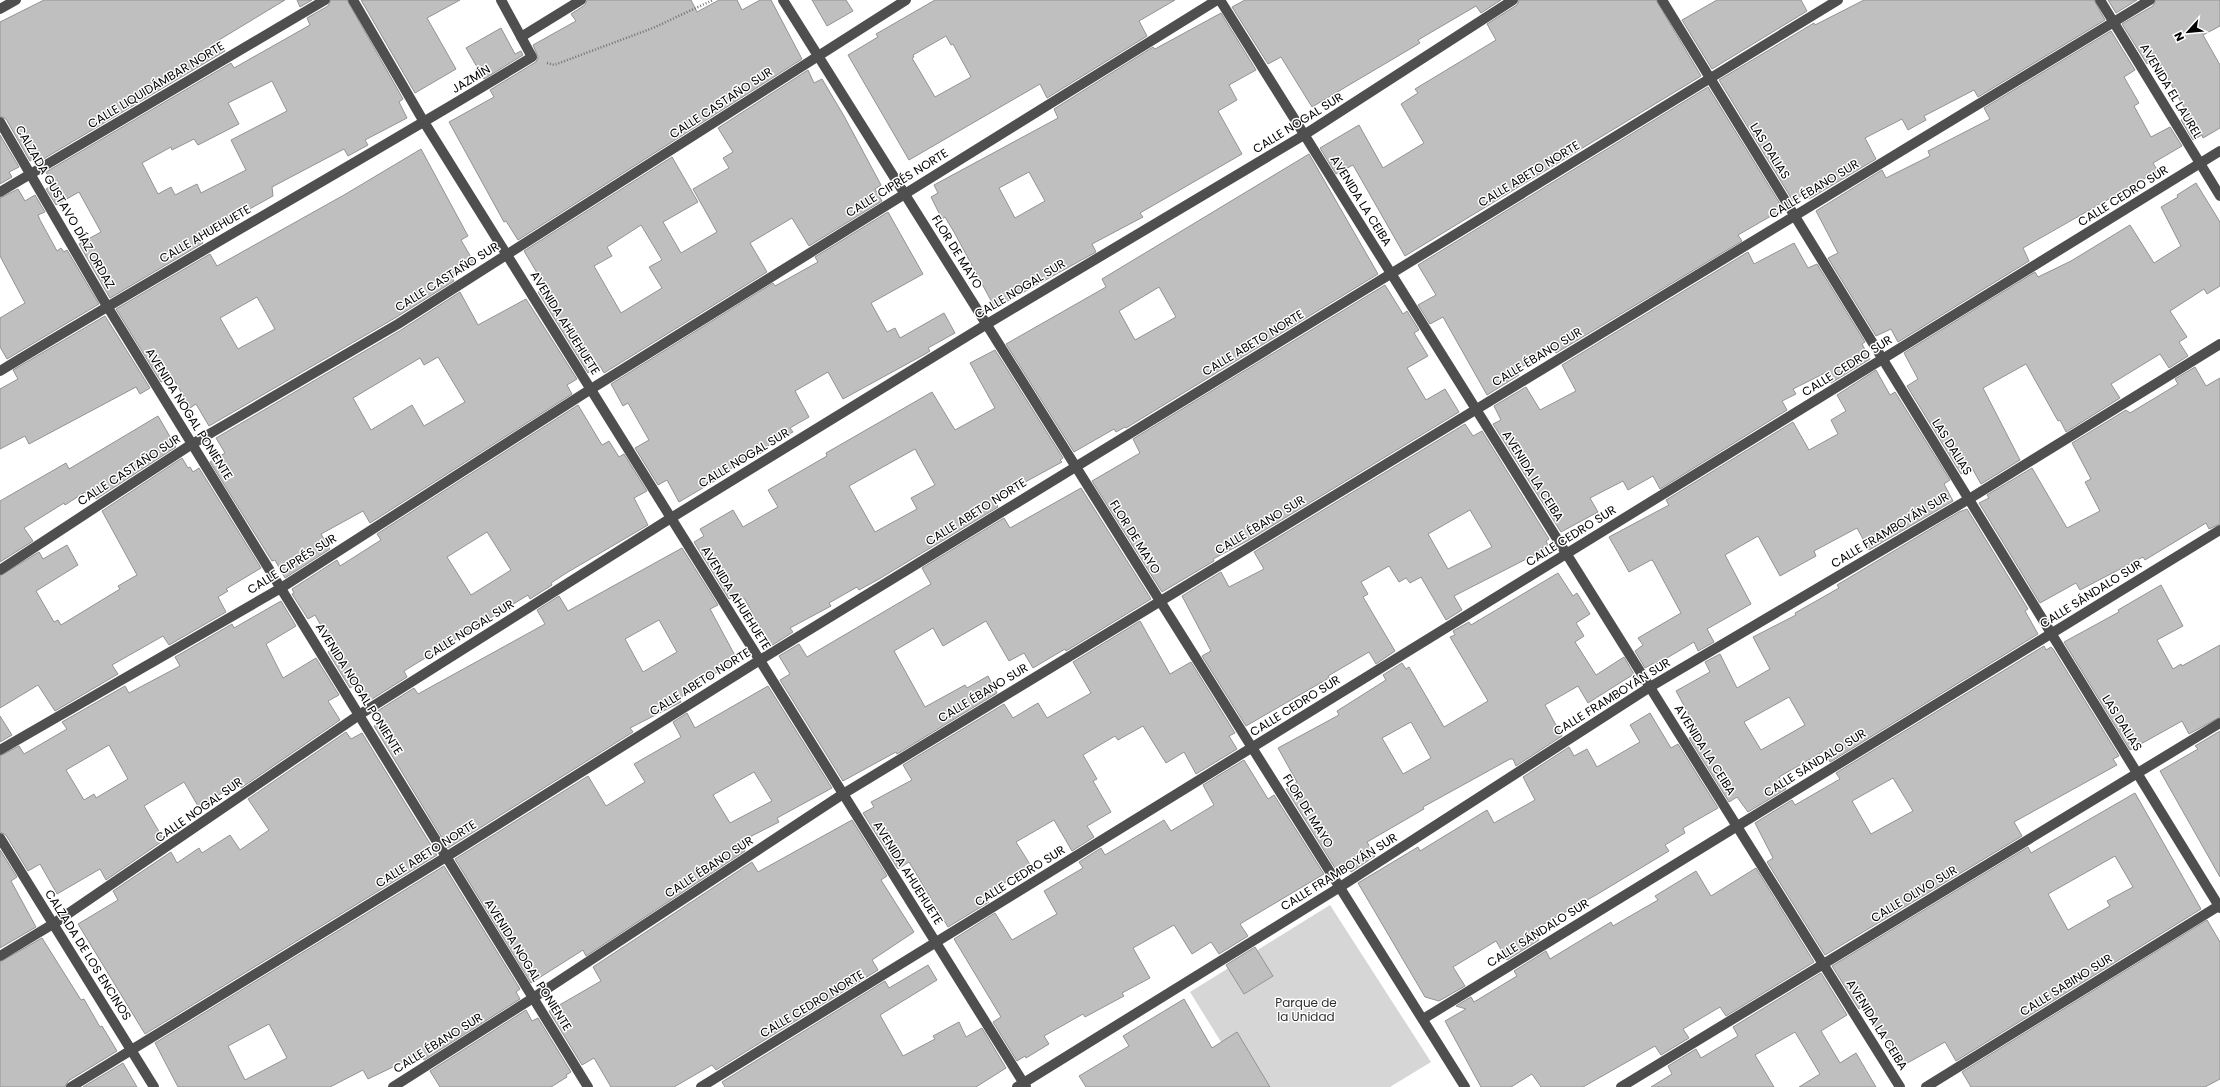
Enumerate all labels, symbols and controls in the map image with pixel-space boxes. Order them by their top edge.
north arrow [2168,12,2208,52]
text: N [2170,29,2188,44]
street label: CALLE LIQUIDÁMBAR NORTE [84,37,227,132]
street label: AVENIDA EL LAUREL [2136,40,2207,141]
street label: JAZMÍN [448,60,493,97]
street label: CALLE CASTAÑO SUR [666,63,776,142]
street label: CALLE NOGAL SUR [1249,88,1346,157]
street label: LAS DALIAS [1746,119,1794,182]
street label: CALZADA GUSTAVO DÍAZ ORDAZ [12,122,119,291]
street label: CALLE ABETO NORTE [1475,137,1583,211]
street label: CALLE CIPRÉS NORTE [842,144,951,221]
street label: AVENIDA LA CEIBA [1327,152,1396,249]
street label: CALLE ÉBANO SUR [1766,155,1862,222]
street label: CALLE CEDRO SUR [2074,161,2171,230]
street label: CALLE AHUEHUETE [156,200,254,267]
street label: FLOR DE MAYO [928,212,987,292]
street label: CALLE CASTAÑO SUR [392,238,502,315]
street label: CALLE NOGAL SUR [971,255,1068,322]
street label: AVENIDA AHUEHUETE [527,268,604,378]
street label: CALLE ABETO NORTE [1199,306,1307,380]
street label: CALLE ÉBANO SUR [1489,323,1585,390]
street label: CALLE CEDRO SUR [1798,331,1895,400]
street label: AVENIDA NOGAL PONIENTE [142,345,237,483]
street label: LAS DALIAS [1928,415,1976,478]
street label: CALLE NOGAL SUR [695,424,792,491]
street label: AVENIDA LA CEIBA [1499,427,1568,524]
street label: CALLE CASTAÑO SUR [74,430,184,509]
street label: CALLE ABETO NORTE [922,474,1029,549]
street label: CALLE FRAMBOYÁN SUR [1828,488,1952,572]
street label: CALLE ÉBANO SUR [1212,491,1308,558]
street label: FLOR DE MAYO [1106,497,1165,577]
street label: CALLE CEDRO SUR [1522,501,1619,570]
street label: CALLE CIPRÉS SUR [244,529,340,598]
street label: AVENIDA AHUEHUETE [698,543,775,653]
street label: CALLE SÁNDALO SUR [2036,555,2145,632]
street label: CALLE NOGAL SUR [420,595,517,664]
street label: AVENIDA NOGAL PONIENTE [312,620,407,758]
street label: CALLE ABETO NORTE [646,644,753,719]
street label: CALLE FRAMBOYÁN SUR [1550,654,1673,740]
street label: CALLE ÉBANO SUR [935,659,1031,726]
street label: CALLE CEDRO SUR [1246,671,1343,740]
street label: LAS DALIAS [2098,691,2146,754]
street label: AVENIDA LA CEIBA [1671,701,1740,798]
street label: CALLE SÁNDALO SUR [1760,724,1869,801]
street label: FLOR DE MAYO [1279,771,1338,851]
street label: CALLE NOGAL SUR [152,773,246,846]
street label: CALLE ABETO NORTE [372,816,479,891]
street label: AVENIDA AHUEHUETE [870,818,947,928]
street label: CALLE FRAMBOYÁN SUR [1277,829,1400,915]
street label: CALLE ÉBANO SUR [661,832,756,902]
street label: CALLE CEDRO SUR [971,841,1068,910]
street label: CALLE OLIVO SUR [1867,861,1960,926]
street label: CALZADA DE LOS ENCINOS [41,886,136,1023]
street label: CALLE SÁNDALO SUR [1483,894,1592,971]
street label: AVENIDA NOGAL PONIENTE [481,896,576,1034]
street label: CALLE SABINO SUR [2016,949,2115,1020]
street label: CALLE CEDRO NORTE [756,966,867,1041]
street label: AVENIDA LA CEIBA [1843,976,1912,1073]
park label: Parque de la Unidad [1275,994,1337,1025]
street label: CALLE ÉBANO SUR [390,1008,486,1077]

